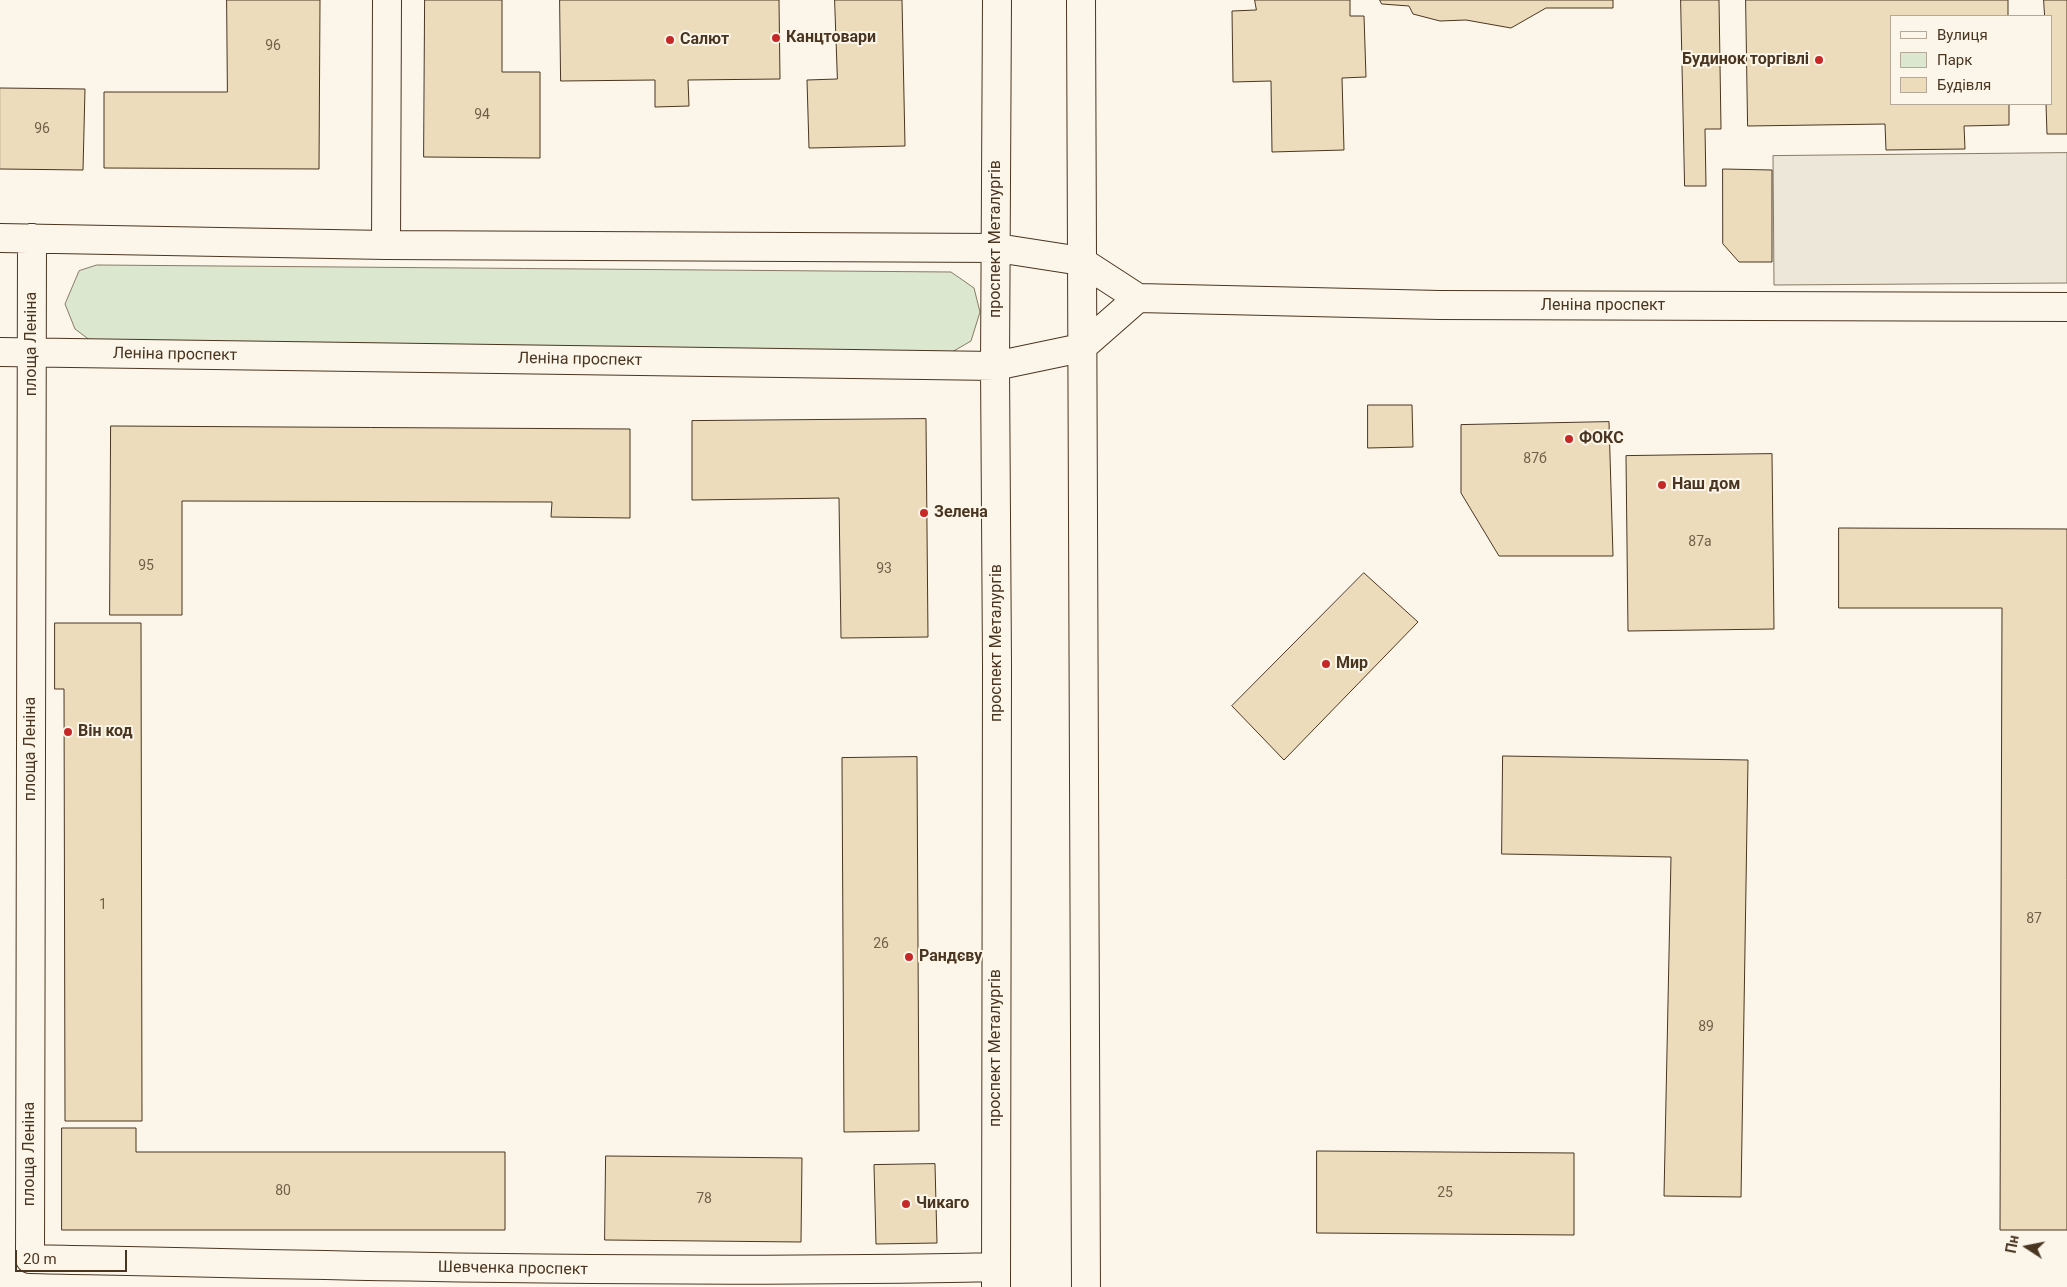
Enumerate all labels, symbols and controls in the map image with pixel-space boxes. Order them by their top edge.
legend [1890,15,2052,105]
text: Вулиця [1937,26,1988,44]
place label: Канцтовари [786,28,876,48]
place label: Салют [680,30,729,50]
marker: Канцтовари [770,32,782,44]
marker: Салют [664,34,676,46]
house number: 96 [265,38,281,54]
place label: Будинок торгівлі [1682,50,1809,70]
text: Парк [1937,51,1972,69]
marker: Будинок торгівлі [1813,54,1825,66]
text: Будівля [1937,76,1991,94]
house number: 94 [474,107,490,123]
house number: 96 [34,121,50,137]
street label: проспект Металургів [986,160,1006,318]
street label: площа Леніна [22,292,42,396]
street label: Леніна проспект [1541,296,1665,316]
street label: Леніна проспект [113,344,237,366]
street label: Леніна проспект [518,349,642,371]
place label: ФОКС [1579,429,1624,449]
marker: ФОКС [1563,433,1575,445]
house number: 87б [1523,451,1547,467]
place label: Наш дом [1672,475,1740,495]
marker: Наш дом [1656,479,1668,491]
place label: Зелена [934,503,988,523]
marker: Зелена [918,507,930,519]
house number: 87а [1688,534,1712,550]
house number: 95 [138,558,154,574]
house number: 93 [876,561,892,577]
street label: проспект Металургів [987,564,1007,722]
place label: Мир [1336,654,1368,674]
marker: Мир [1320,658,1332,670]
street label: площа Леніна [21,697,41,801]
place label: Він код [78,722,133,742]
marker: Він код [62,726,74,738]
house number: 1 [99,897,107,913]
house number: 87 [2026,911,2042,927]
house number: 26 [873,936,889,952]
place label: Рандєву [919,947,982,967]
marker: Рандєву [903,951,915,963]
street label: проспект Металургів [986,969,1006,1127]
house number: 89 [1698,1019,1714,1035]
street label: площа Леніна [20,1102,40,1206]
house number: 80 [275,1183,291,1199]
house number: 25 [1437,1185,1453,1201]
house number: 78 [696,1191,712,1207]
place label: Чикаго [916,1194,969,1214]
marker: Чикаго [900,1198,912,1210]
north arrow [2002,1222,2052,1272]
text: Пн [2003,1234,2022,1254]
scale bar [18,1240,130,1272]
text: 20 m [23,1250,57,1268]
street label: Шевченка проспект [438,1258,588,1280]

